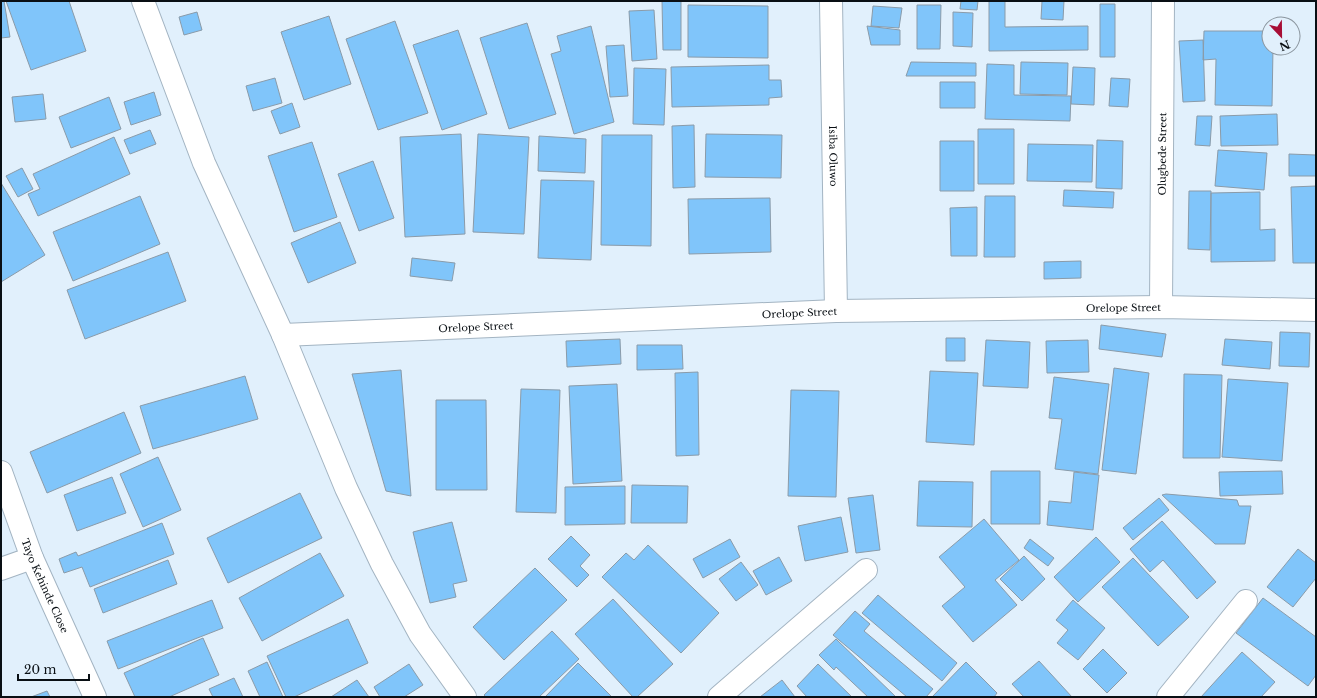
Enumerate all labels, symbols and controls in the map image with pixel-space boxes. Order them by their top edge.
north arrow [1261,16,1301,56]
text: N [1277,37,1292,54]
street label: Olugbede Street [1155,112,1169,196]
street label: Isiba Oluwo [827,125,840,187]
street label: Orelope Street [1086,300,1161,314]
street label: Orelope Street [762,304,838,321]
street label: Orelope Street [438,318,514,335]
street label: Tayo Kehinde Close [19,537,72,635]
scale bar [18,656,89,682]
text: 20 m [24,662,56,677]

